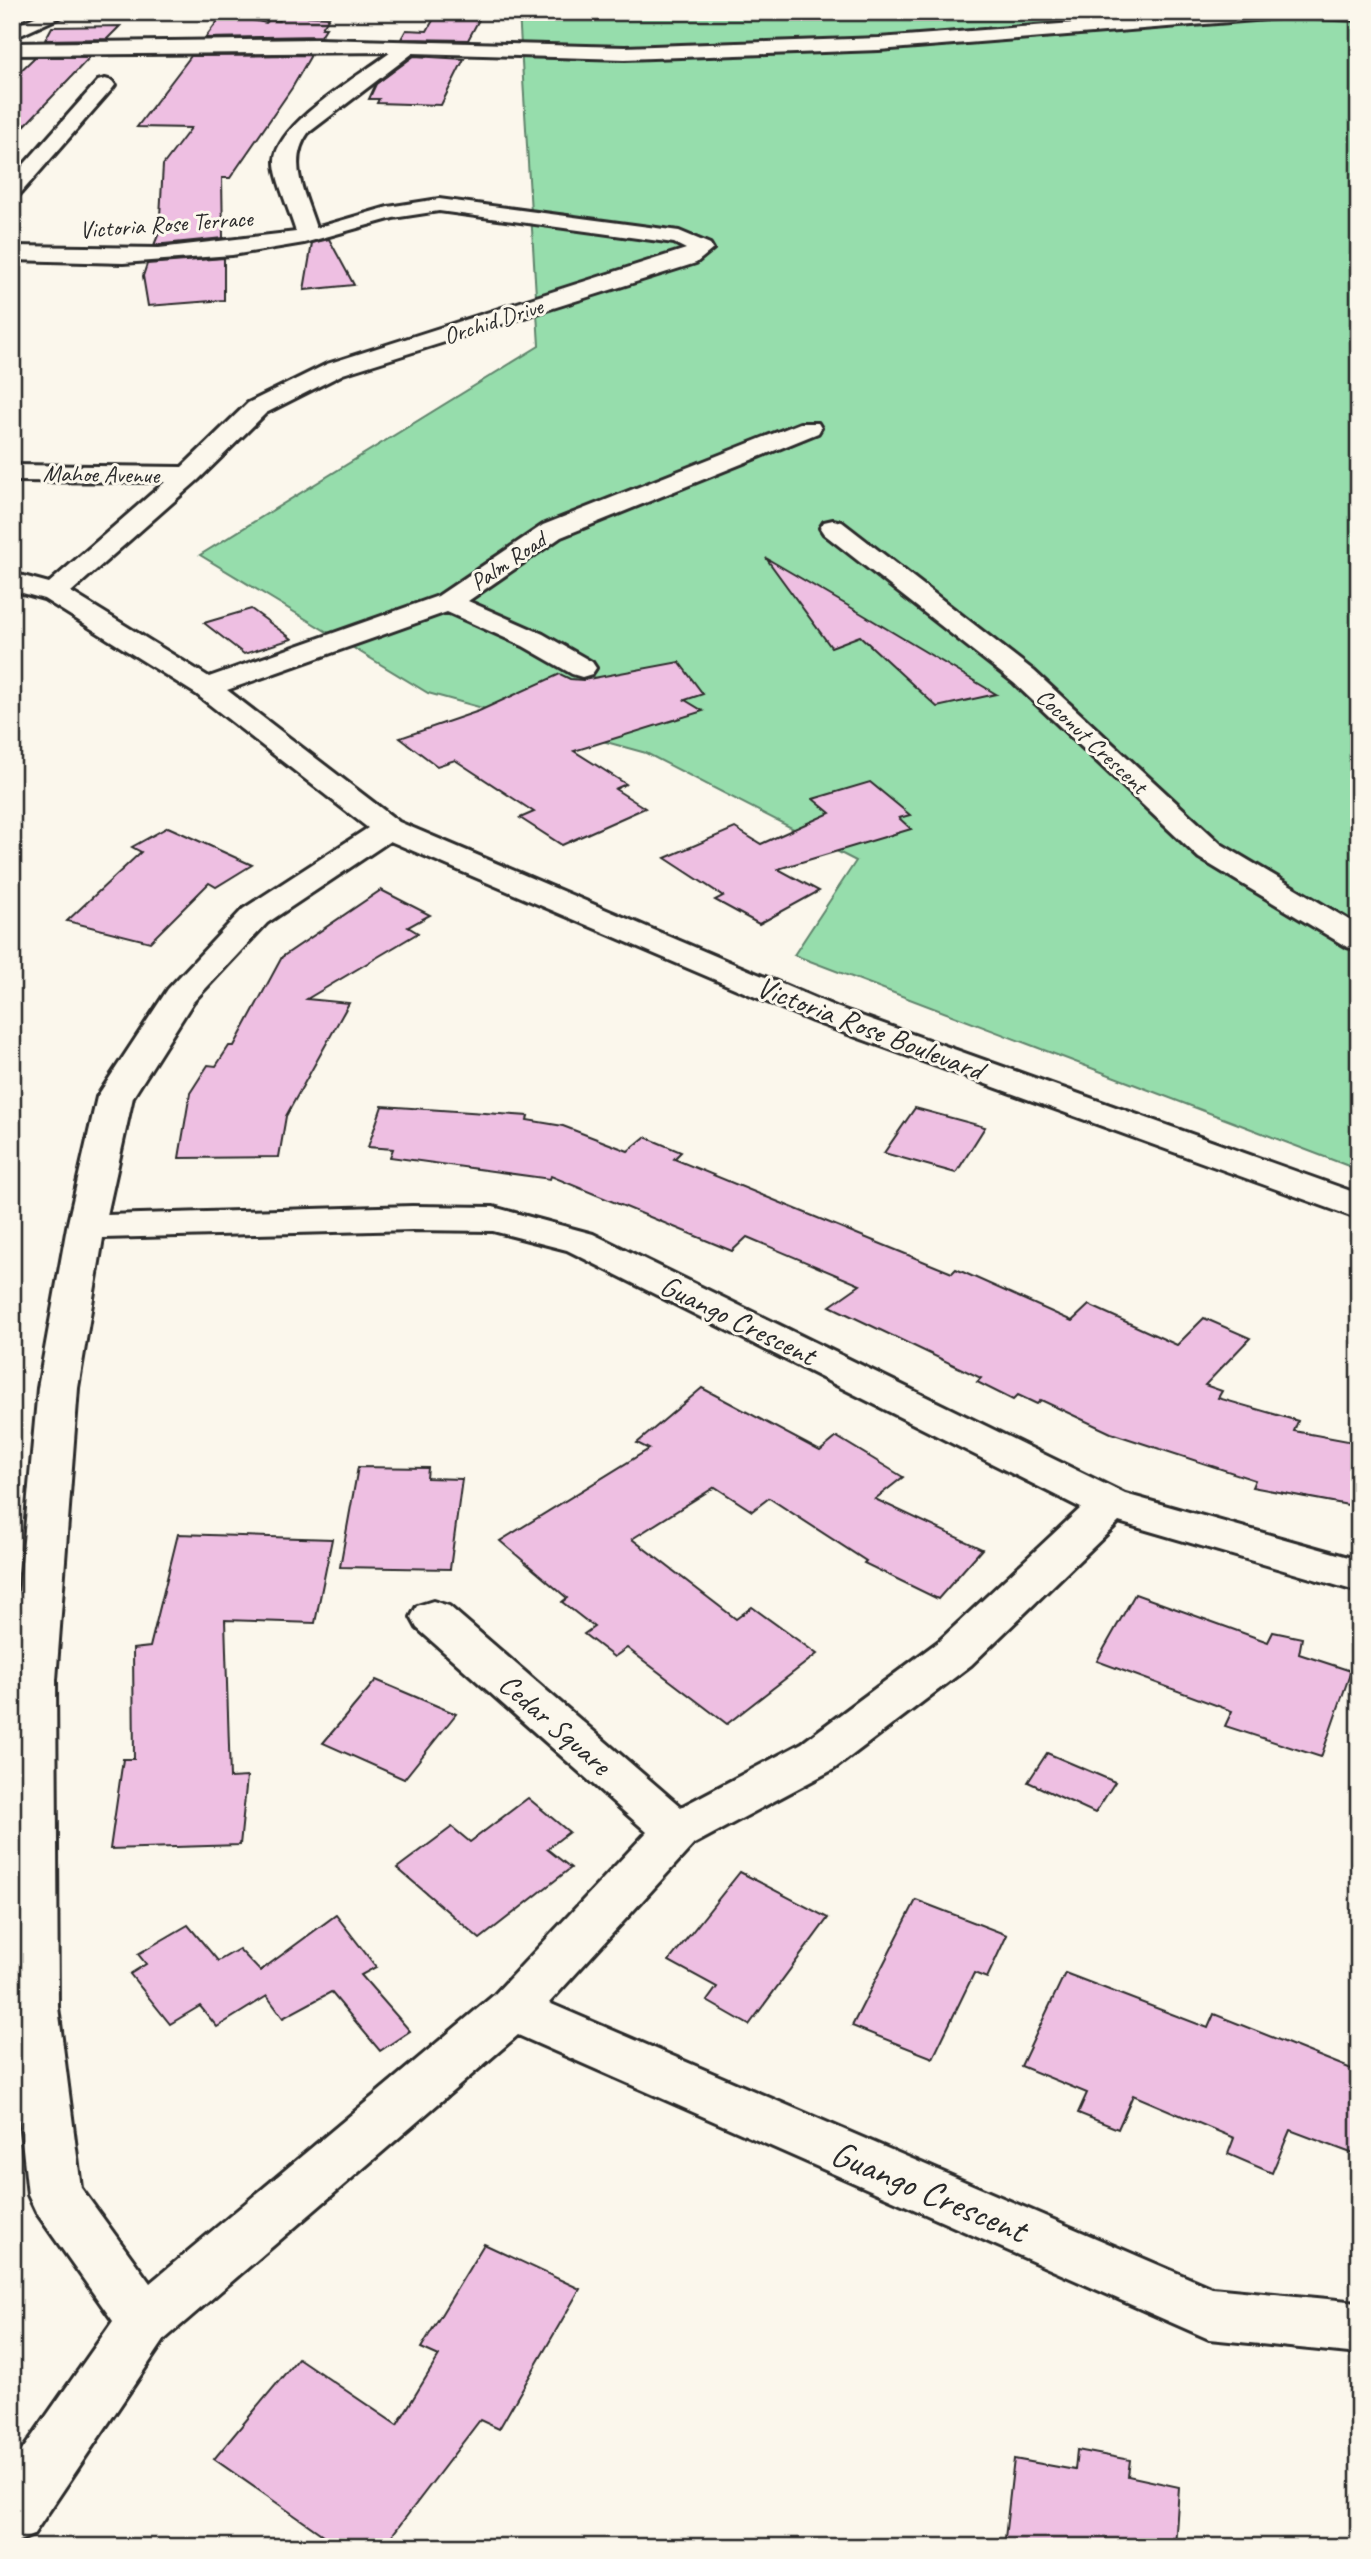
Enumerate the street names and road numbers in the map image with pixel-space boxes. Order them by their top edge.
street label: Victoria Rose Terrace [78,203,256,245]
street label: Orchid Drive [440,290,548,351]
street label: Mahoe Avenue [43,458,162,490]
street label: Palm Road [464,523,555,597]
street label: Coconut Crescent [1030,682,1156,802]
street label: Victoria Rose Boulevard [751,967,992,1090]
street label: Guango Crescent [654,1266,825,1375]
street label: Cedar Square [491,1665,621,1785]
street label: Guango Crescent [824,2129,1037,2255]

